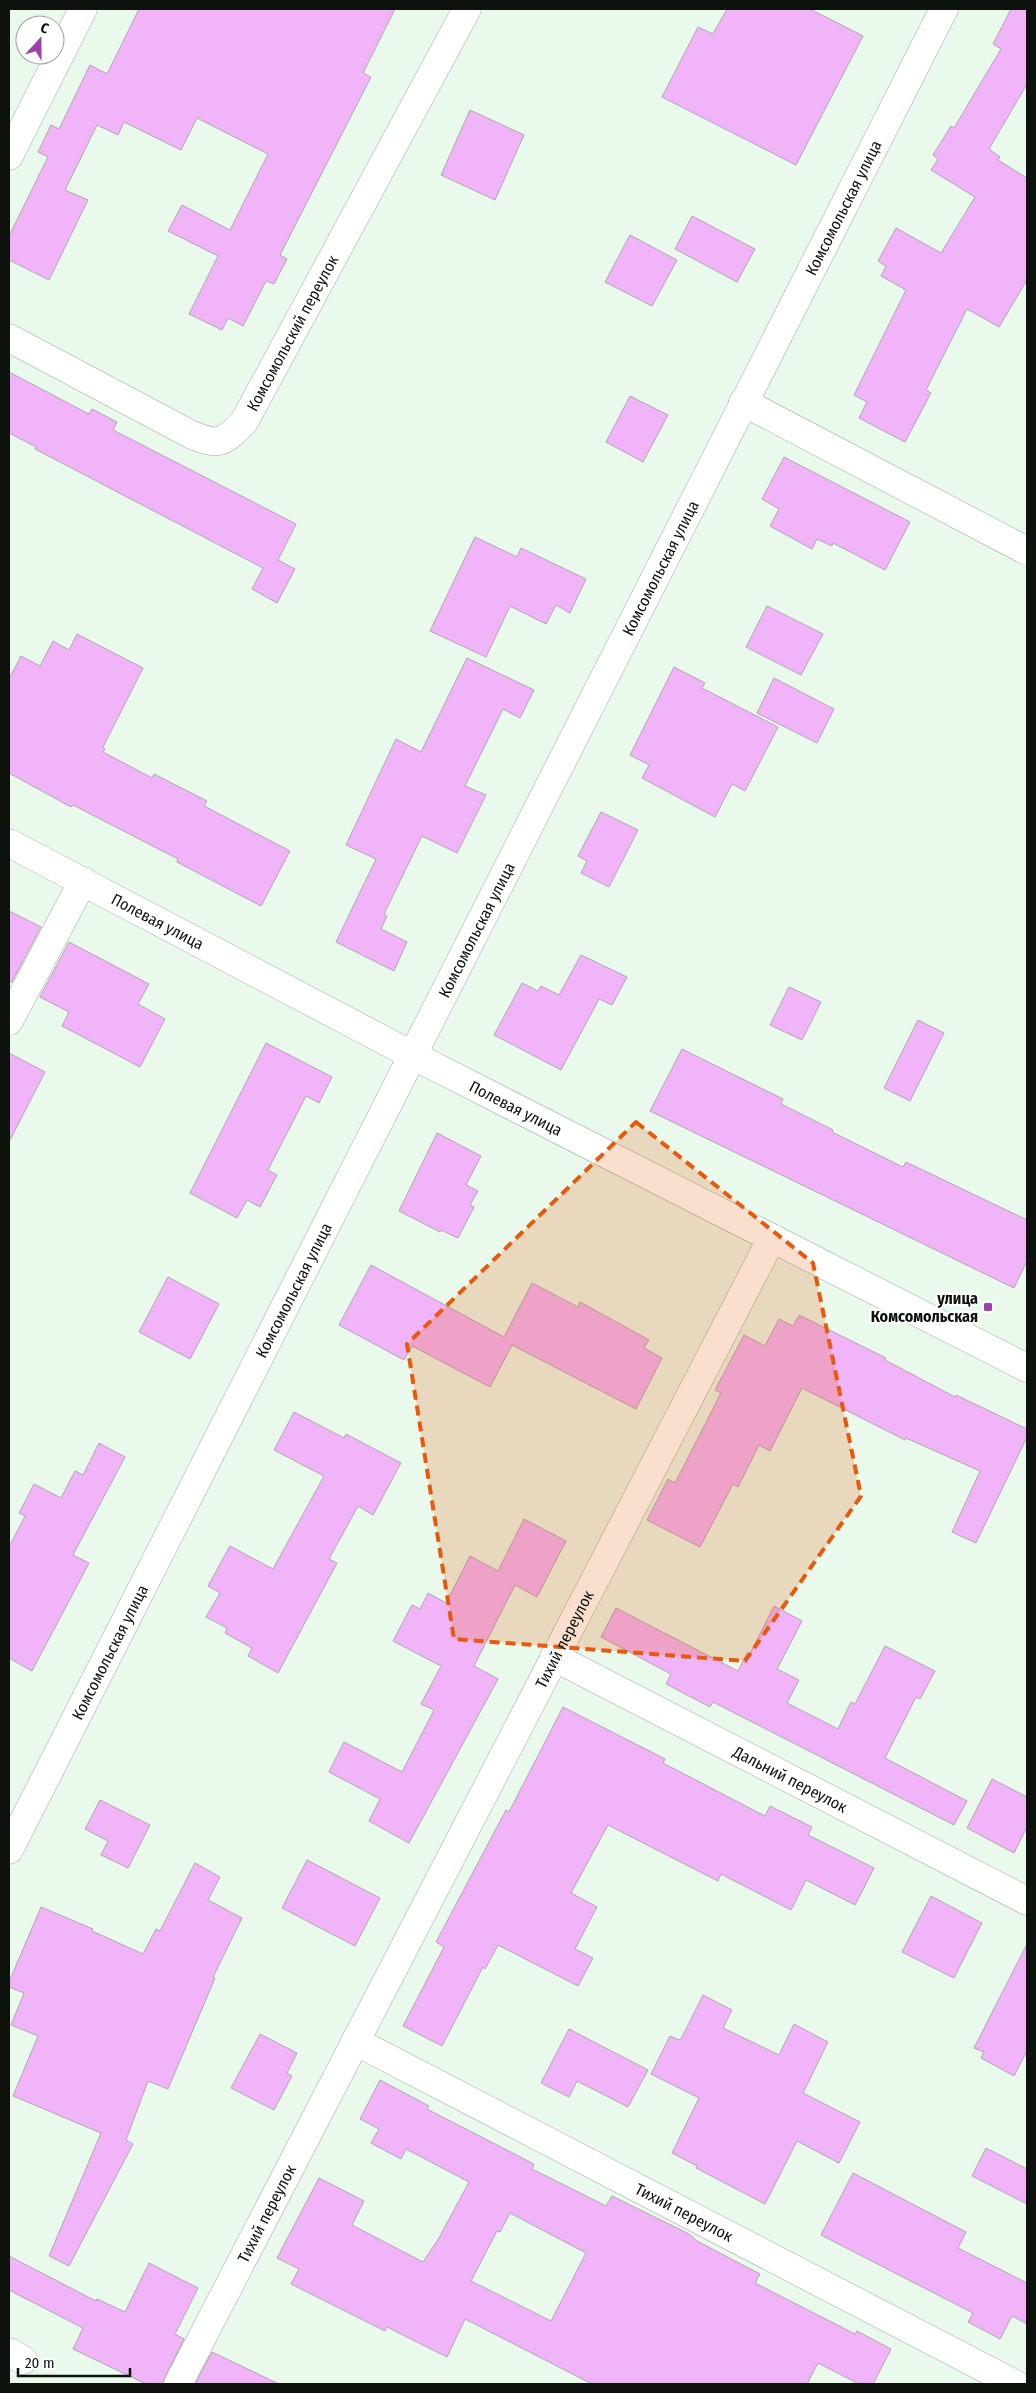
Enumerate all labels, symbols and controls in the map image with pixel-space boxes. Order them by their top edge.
north arrow [15,15,65,65]
text: С [38,19,52,38]
street label: Комсомольская улица [801,137,885,278]
street label: Комсомольский переулок [242,251,342,414]
street label: Комсомольская улица [618,497,702,639]
street label: Комсомольская улица [434,859,519,1001]
street label: Полевая улица [108,889,207,953]
street label: Полевая улица [466,1076,566,1139]
street label: Комсомольская улица [251,1219,336,1361]
place label: улица Комсомольская [871,1289,978,1326]
marker: улица Комсомольская [982,1301,994,1313]
street label: Комсомольская улица [67,1581,152,1723]
street label: Тихий переулок [531,1587,597,1691]
street label: Дальний переулок [729,1741,851,1816]
street label: Тихий переулок [233,2161,300,2266]
street label: Тихий переулок [632,2179,737,2245]
scale bar [18,2346,130,2378]
text: 20 m [25,2354,55,2372]

